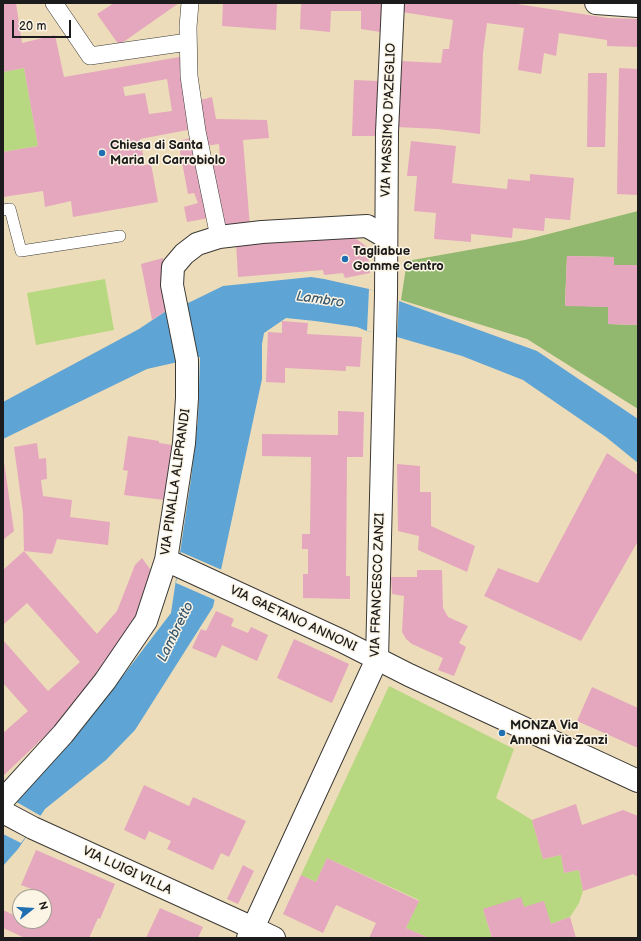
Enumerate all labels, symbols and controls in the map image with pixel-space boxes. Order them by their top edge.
scale bar [14,12,73,38]
text: 20 m [19,19,46,34]
street label: VIA MASSIMO D'AZEGLIO [379,43,399,197]
place label: Chiesa di Santa Maria al Carrobiolo [110,138,225,169]
marker: Chiesa di Santa Maria al Carrobiolo [97,148,107,158]
place label: Tagliabue Gomme Centro [353,244,444,275]
marker: Tagliabue Gomme Centro [340,254,350,264]
water label: Lambro [295,288,345,312]
street label: VIA PINALLA ALIPRANDI [158,408,194,556]
street label: VIA FRANCESCO ZANZI [368,513,388,657]
street label: VIA GAETANO ANNONI [227,583,359,655]
water label: Lambretto [154,599,198,665]
place label: MONZA Via Annoni Via Zanzi [510,718,608,749]
marker: MONZA Via Annoni Via Zanzi [497,728,507,738]
street label: VIA LUIGI VILLA [80,843,174,899]
north arrow [12,889,52,929]
text: N [36,900,50,911]

